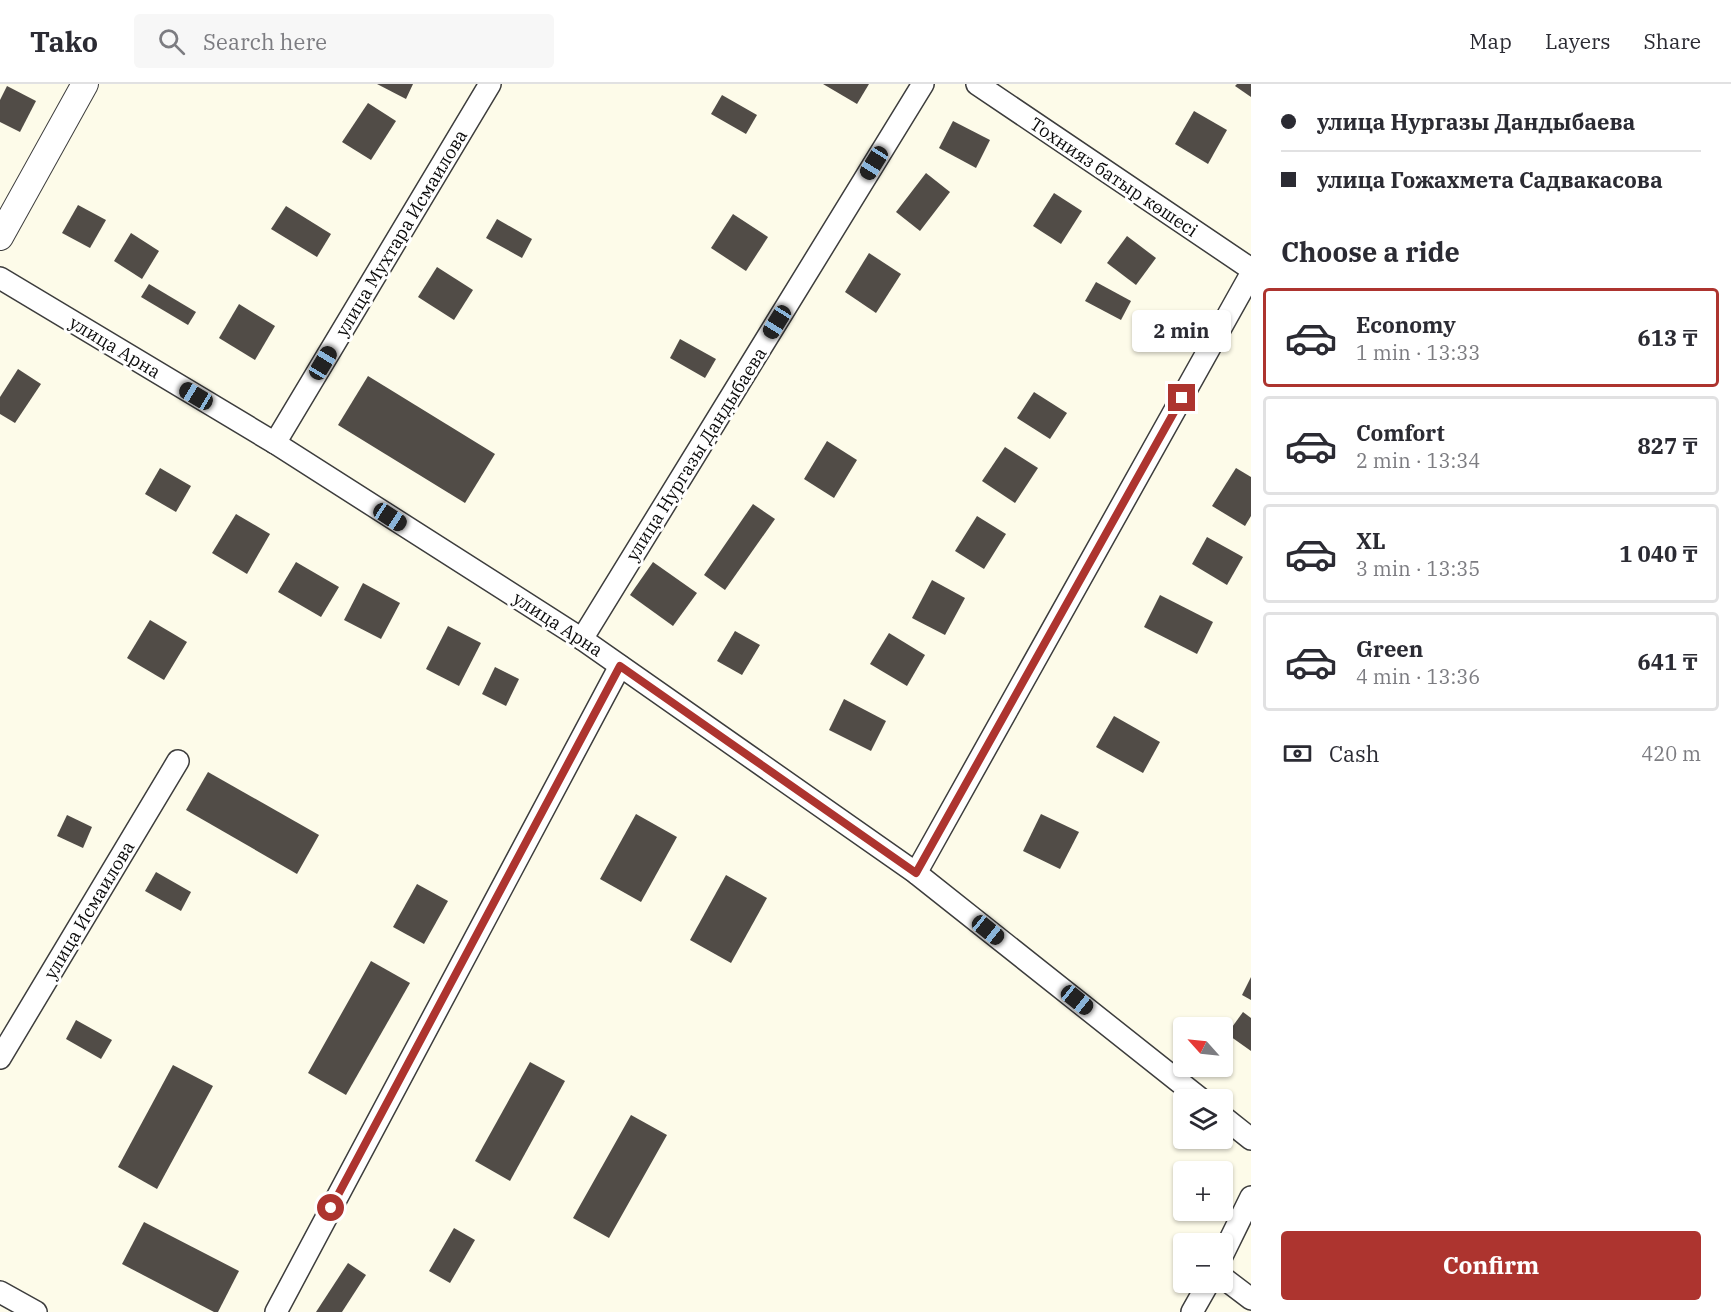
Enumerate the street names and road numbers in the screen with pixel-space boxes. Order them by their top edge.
street label: Тохнияз батыр көшесі [1026,112,1203,242]
street label: улица Мухтара Исмаилова [330,125,472,341]
street label: улица Арна [65,311,165,383]
street label: улица Нургазы Дандыбаева [621,343,771,565]
street label: улица Арна [509,586,607,662]
street label: улица Исмаилова [39,837,139,983]

